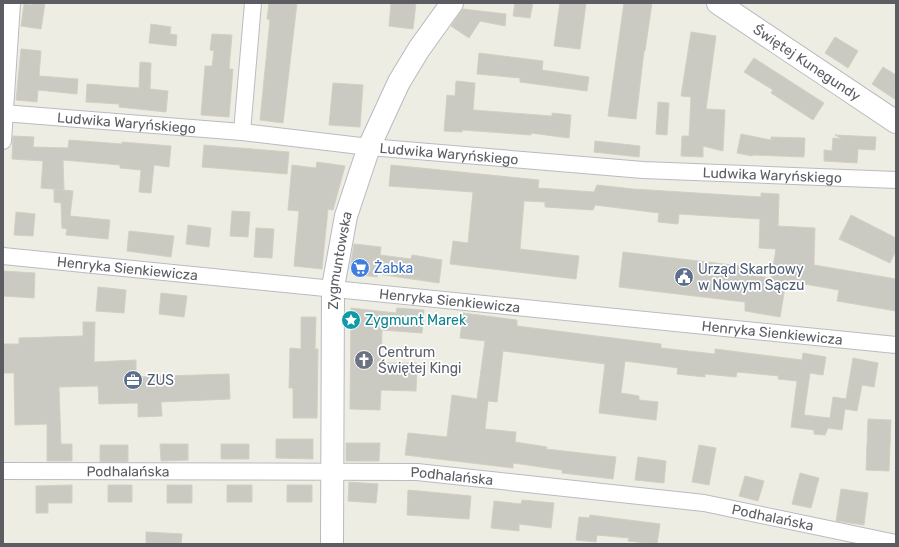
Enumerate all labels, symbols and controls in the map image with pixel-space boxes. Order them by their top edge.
street label: Świętej Kunegundy [750,20,864,105]
street label: Ludwika Waryńskiego [56,109,197,137]
street label: Ludwika Waryńskiego [379,140,519,169]
street label: Ludwika Waryńskiego [702,164,842,187]
street label: Zygmuntowska [325,209,356,310]
street label: Henryka Sienkiewicza [56,253,199,284]
supermarket icon: Żabka [349,257,371,279]
place label: Żabka [374,260,413,277]
place label: Urząd Skarbowy w Nowym Sączu [698,261,804,294]
public building icon: Urząd Skarbowy w Nowym Sączu [673,266,695,288]
street label: Henryka Sienkiewicza [378,286,521,317]
place icon: Zygmunt Marek [340,309,362,331]
place label: Zygmunt Marek [365,312,467,329]
street label: Henryka Sienkiewicza [701,318,843,349]
place label: Centrum Świętej Kingi [378,344,461,377]
church icon: Centrum Świętej Kingi [353,349,375,371]
office icon: ZUS [122,369,144,391]
place label: ZUS [147,372,174,389]
street label: Podhalańska [86,463,170,480]
street label: Podhalańska [410,464,494,489]
street label: Podhalańska [730,501,815,535]

